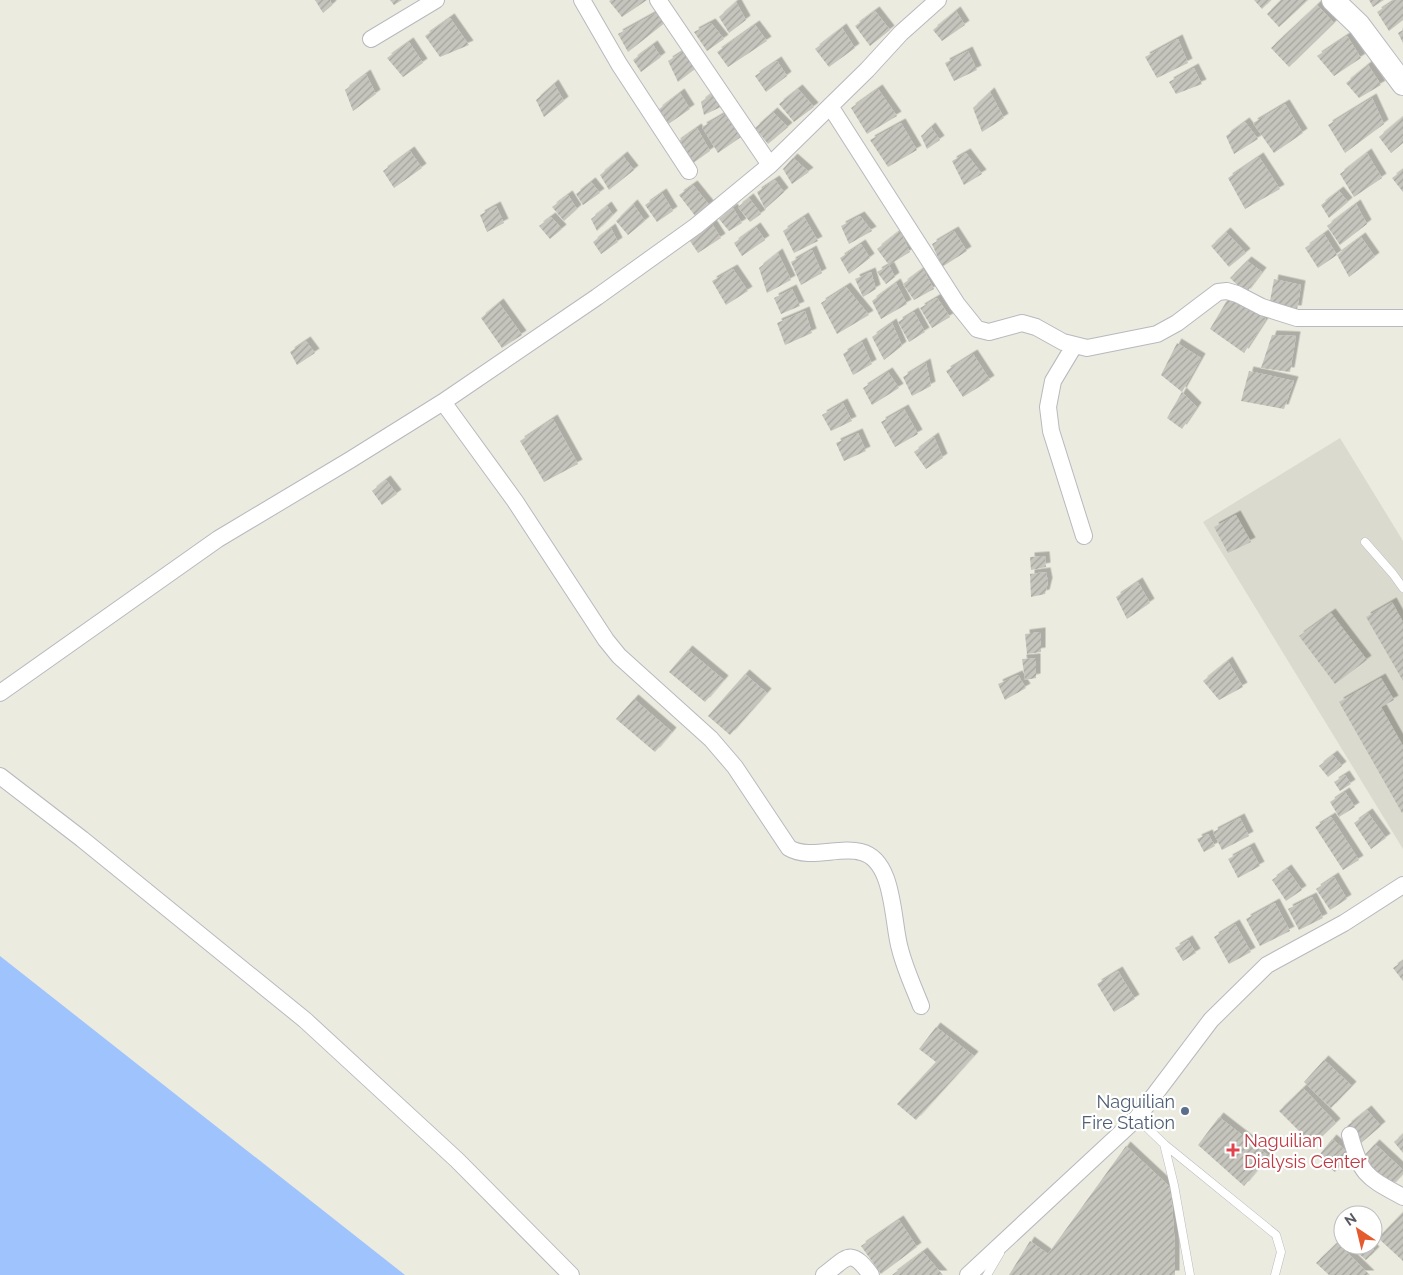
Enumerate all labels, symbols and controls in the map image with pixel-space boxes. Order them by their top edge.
place label: Naguilian Fire Station [1082,1091,1175,1133]
marker: Naguilian Fire Station [1179,1105,1191,1117]
place label: Naguilian Dialysis Center [1244,1130,1367,1172]
marker: Naguilian Dialysis Center [1226,1143,1240,1157]
north arrow [1333,1205,1383,1255]
text: N [1342,1210,1360,1229]

